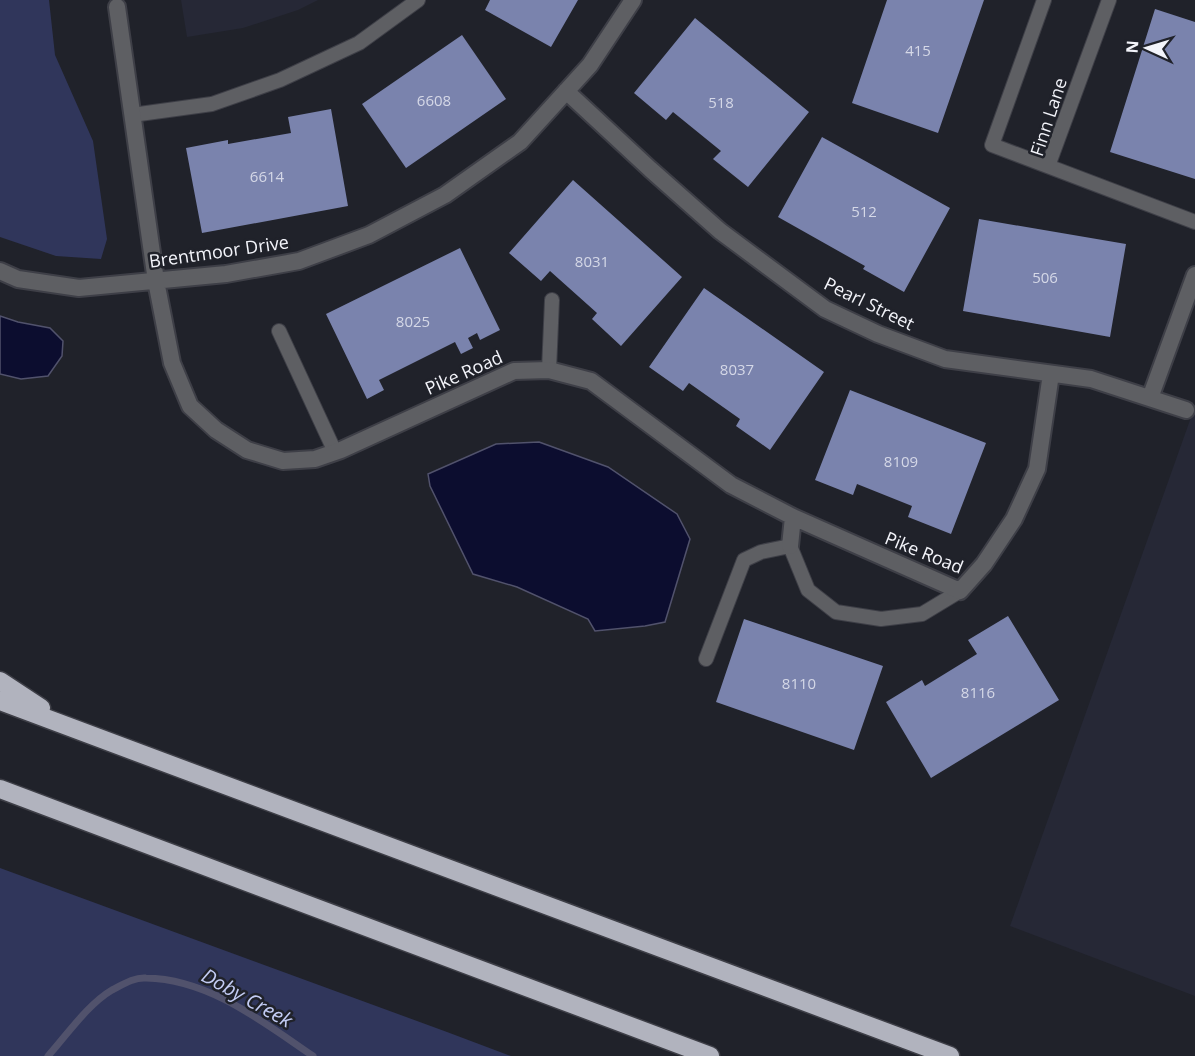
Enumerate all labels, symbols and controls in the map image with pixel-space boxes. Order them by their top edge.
north arrow [1117,18,1177,78]
house number: 415 [905,40,931,60]
text: N [1121,40,1143,54]
street label: Finn Lane [1024,74,1072,159]
house number: 6608 [417,90,451,110]
house number: 518 [708,92,734,112]
house number: 6614 [250,166,285,186]
house number: 512 [851,201,877,221]
street label: Brentmoor Drive [147,229,290,273]
house number: 8031 [575,251,609,271]
house number: 506 [1032,267,1058,287]
street label: Pearl Street [820,271,919,335]
house number: 8025 [396,311,430,331]
street label: Pike Road [421,344,506,400]
house number: 8037 [720,359,754,379]
house number: 8109 [884,451,918,471]
street label: Pike Road [882,525,967,579]
house number: 8110 [782,673,816,693]
house number: 8116 [961,682,995,702]
water label: Doby Creek [197,962,299,1034]

